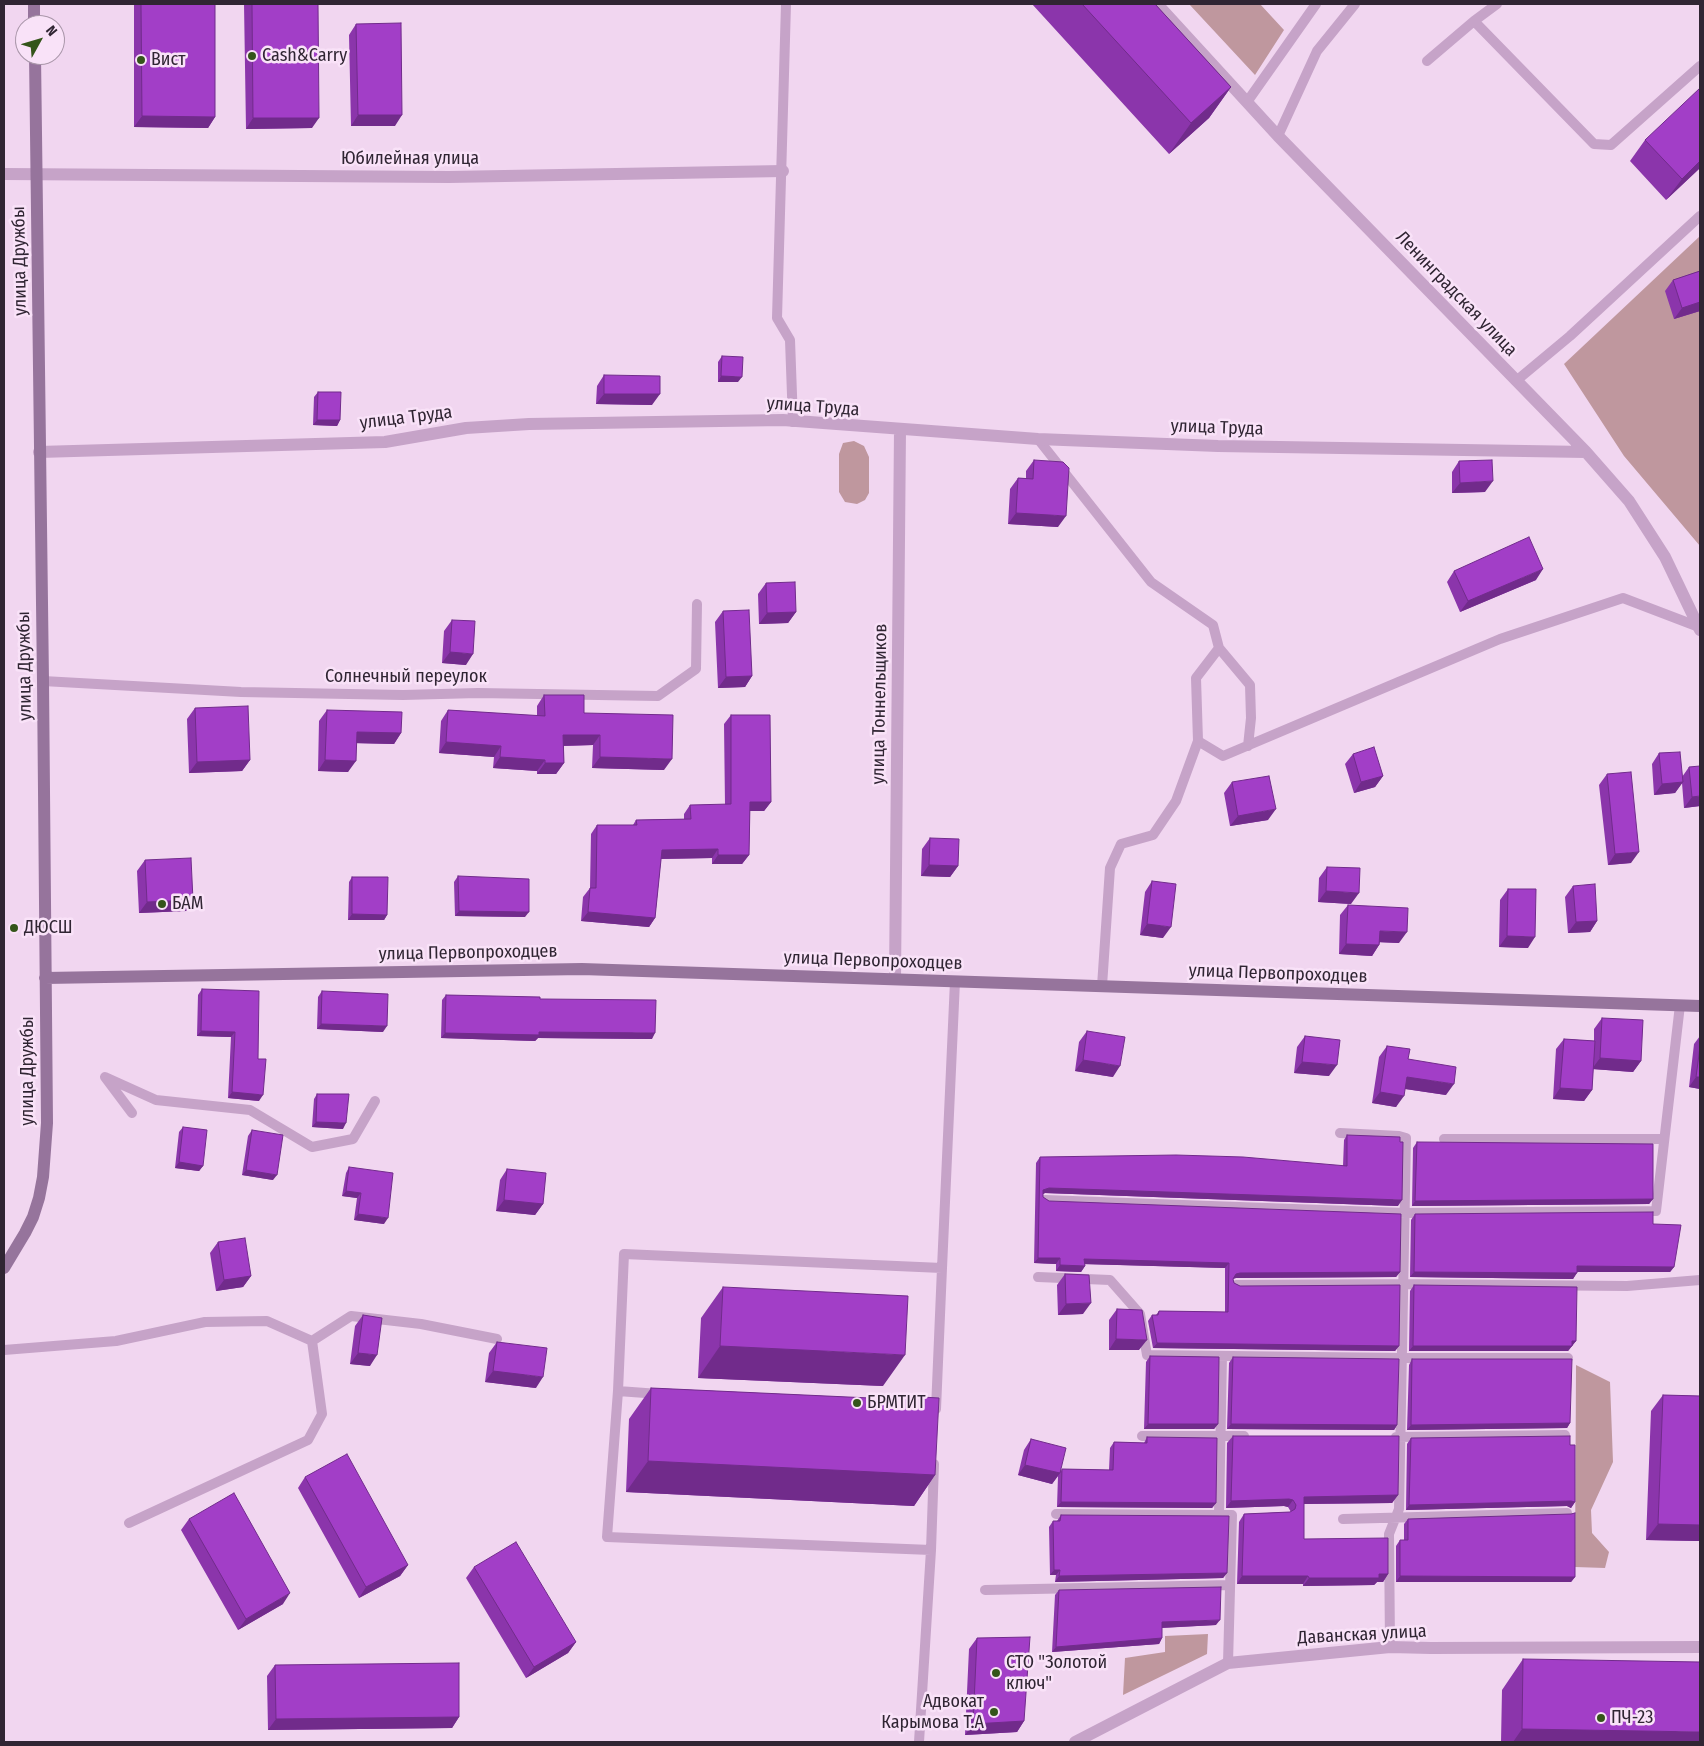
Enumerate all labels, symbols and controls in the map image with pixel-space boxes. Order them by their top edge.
north arrow [15,15,65,65]
text: N [42,22,61,39]
place label: Cash&Carry [262,45,347,67]
place label: Вист [151,49,186,71]
marker: Cash&Carry [246,50,258,62]
marker: Вист [135,54,147,66]
street label: Юбилейная улица [341,148,479,170]
street label: улица Дружбы [8,206,32,316]
street label: Ленинградская улица [1391,227,1521,361]
street label: улица Труда [766,393,860,421]
street label: улица Труда [359,402,453,434]
street label: улица Труда [1170,416,1264,440]
street label: улица Дружбы [13,611,37,721]
street label: улица Тоннельщиков [868,623,892,785]
street label: Солнечный переулок [325,666,487,688]
place label: БАМ [172,893,204,915]
marker: БАМ [156,898,168,910]
place label: ДЮСШ [24,917,73,939]
marker: ДЮСШ [8,922,20,934]
street label: улица Первопроходцев [378,941,558,965]
street label: улица Первопроходцев [783,947,963,975]
street label: улица Первопроходцев [1188,960,1368,988]
street label: улица Дружбы [17,1016,39,1126]
place label: БРМТИТ [867,1392,925,1414]
marker: БРМТИТ [851,1397,863,1409]
street label: Даванская улица [1297,1621,1427,1649]
place label: СТО "Золотой ключ" [1006,1652,1107,1695]
marker: СТО "Золотой ключ" [990,1667,1002,1679]
place label: Адвокат Карымова Т.А [881,1691,984,1734]
marker: Адвокат Карымова Т.А [988,1706,1000,1718]
place label: ПЧ-23 [1611,1707,1653,1729]
marker: ПЧ-23 [1595,1712,1607,1724]

